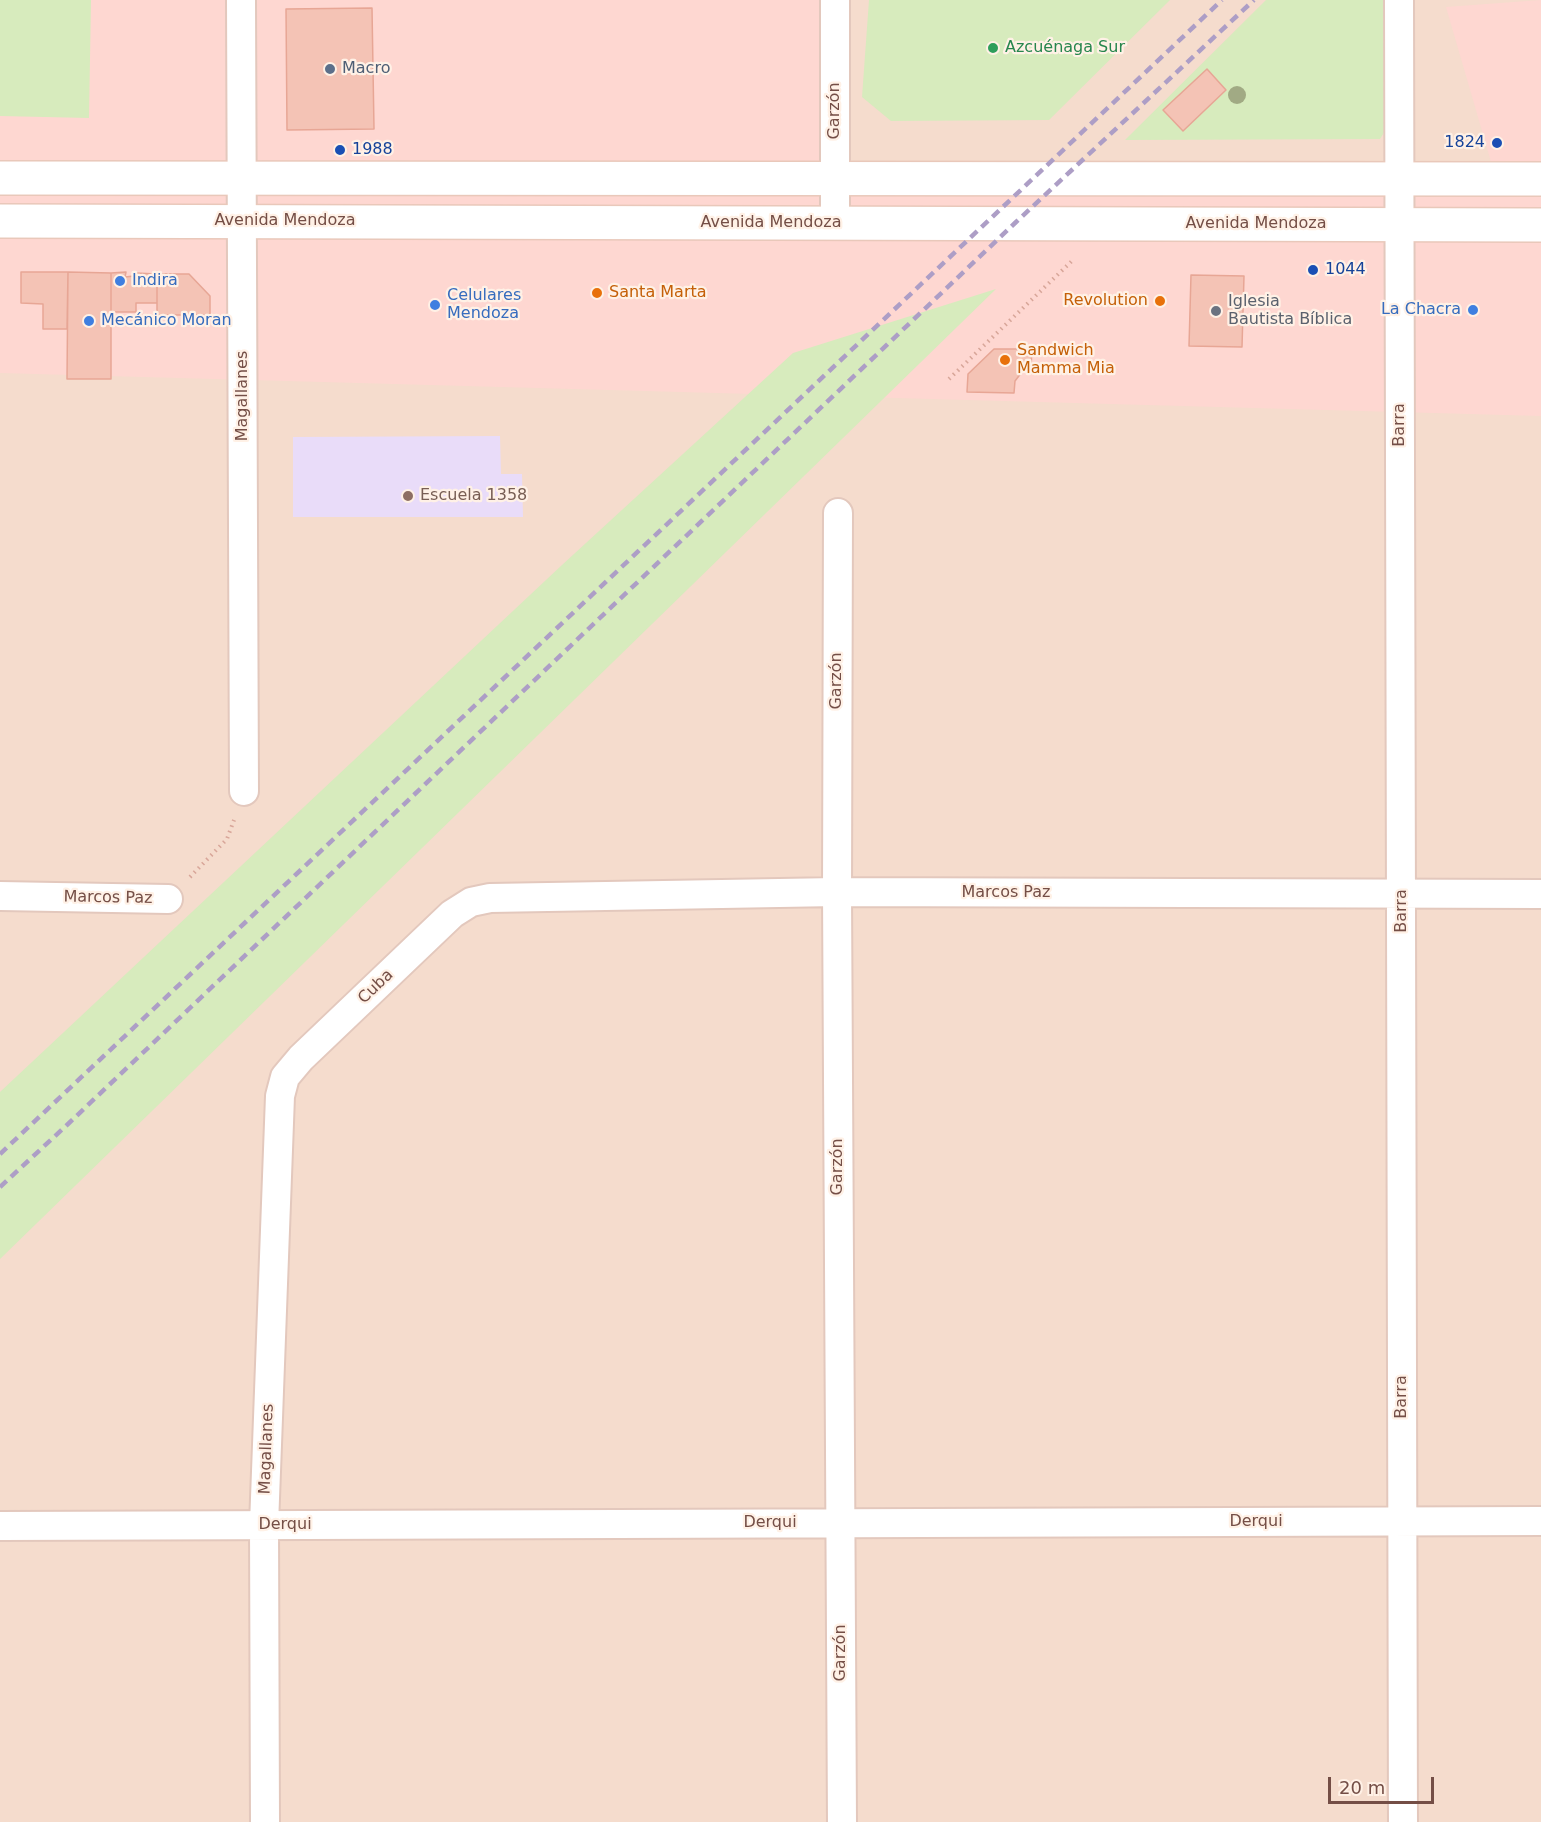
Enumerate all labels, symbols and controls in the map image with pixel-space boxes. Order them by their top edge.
place label: Azcuénaga Sur [1005,38,1125,58]
marker: Azcuénaga Sur [986,41,1000,55]
place label: Macro [342,59,390,79]
marker: Macro [323,62,337,76]
street label: Garzón [825,82,845,140]
place label: 1824 [1444,133,1485,153]
marker: 1824 [1490,136,1504,150]
place label: 1988 [352,140,393,160]
marker: 1988 [333,143,347,157]
street label: Avenida Mendoza [215,211,355,231]
street label: Avenida Mendoza [701,213,841,233]
street label: Avenida Mendoza [1186,214,1326,234]
place label: 1044 [1325,260,1366,280]
marker: 1044 [1306,263,1320,277]
place label: Indira [132,271,178,291]
marker: Indira [113,274,127,288]
place label: Santa Marta [609,283,707,303]
place label: Celulares Mendoza [447,286,521,324]
marker: Santa Marta [590,286,604,300]
place label: Revolution [1063,291,1148,311]
place label: Iglesia Bautista Bíblica [1228,292,1352,330]
marker: Revolution [1153,294,1167,308]
marker: Celulares Mendoza [428,298,442,312]
place label: La Chacra [1381,300,1461,320]
marker: La Chacra [1466,303,1480,317]
marker: Iglesia Bautista Bíblica [1209,304,1223,318]
place label: Mecánico Moran [101,311,232,331]
marker: Mecánico Moran [82,314,96,328]
place label: Sandwich Mamma Mia [1017,341,1115,379]
street label: Magallanes [233,351,253,441]
marker: Sandwich Mamma Mia [998,353,1012,367]
street label: Barra [1390,403,1410,447]
place label: Escuela 1358 [420,486,527,506]
marker: Escuela 1358 [401,489,415,503]
street label: Garzón [827,652,847,710]
street label: Marcos Paz [962,883,1050,903]
street label: Marcos Paz [63,888,153,908]
street label: Barra [1392,889,1412,933]
street label: Cuba [354,966,398,1008]
street label: Garzón [828,1138,848,1196]
street label: Barra [1392,1375,1412,1419]
street label: Magallanes [256,1403,278,1495]
street label: Derqui [1229,1512,1283,1532]
street label: Derqui [743,1513,797,1533]
street label: Derqui [258,1515,312,1535]
street label: Garzón [831,1624,851,1682]
scale bar [1331,1765,1438,1803]
text: 20 m [1339,1777,1385,1798]

